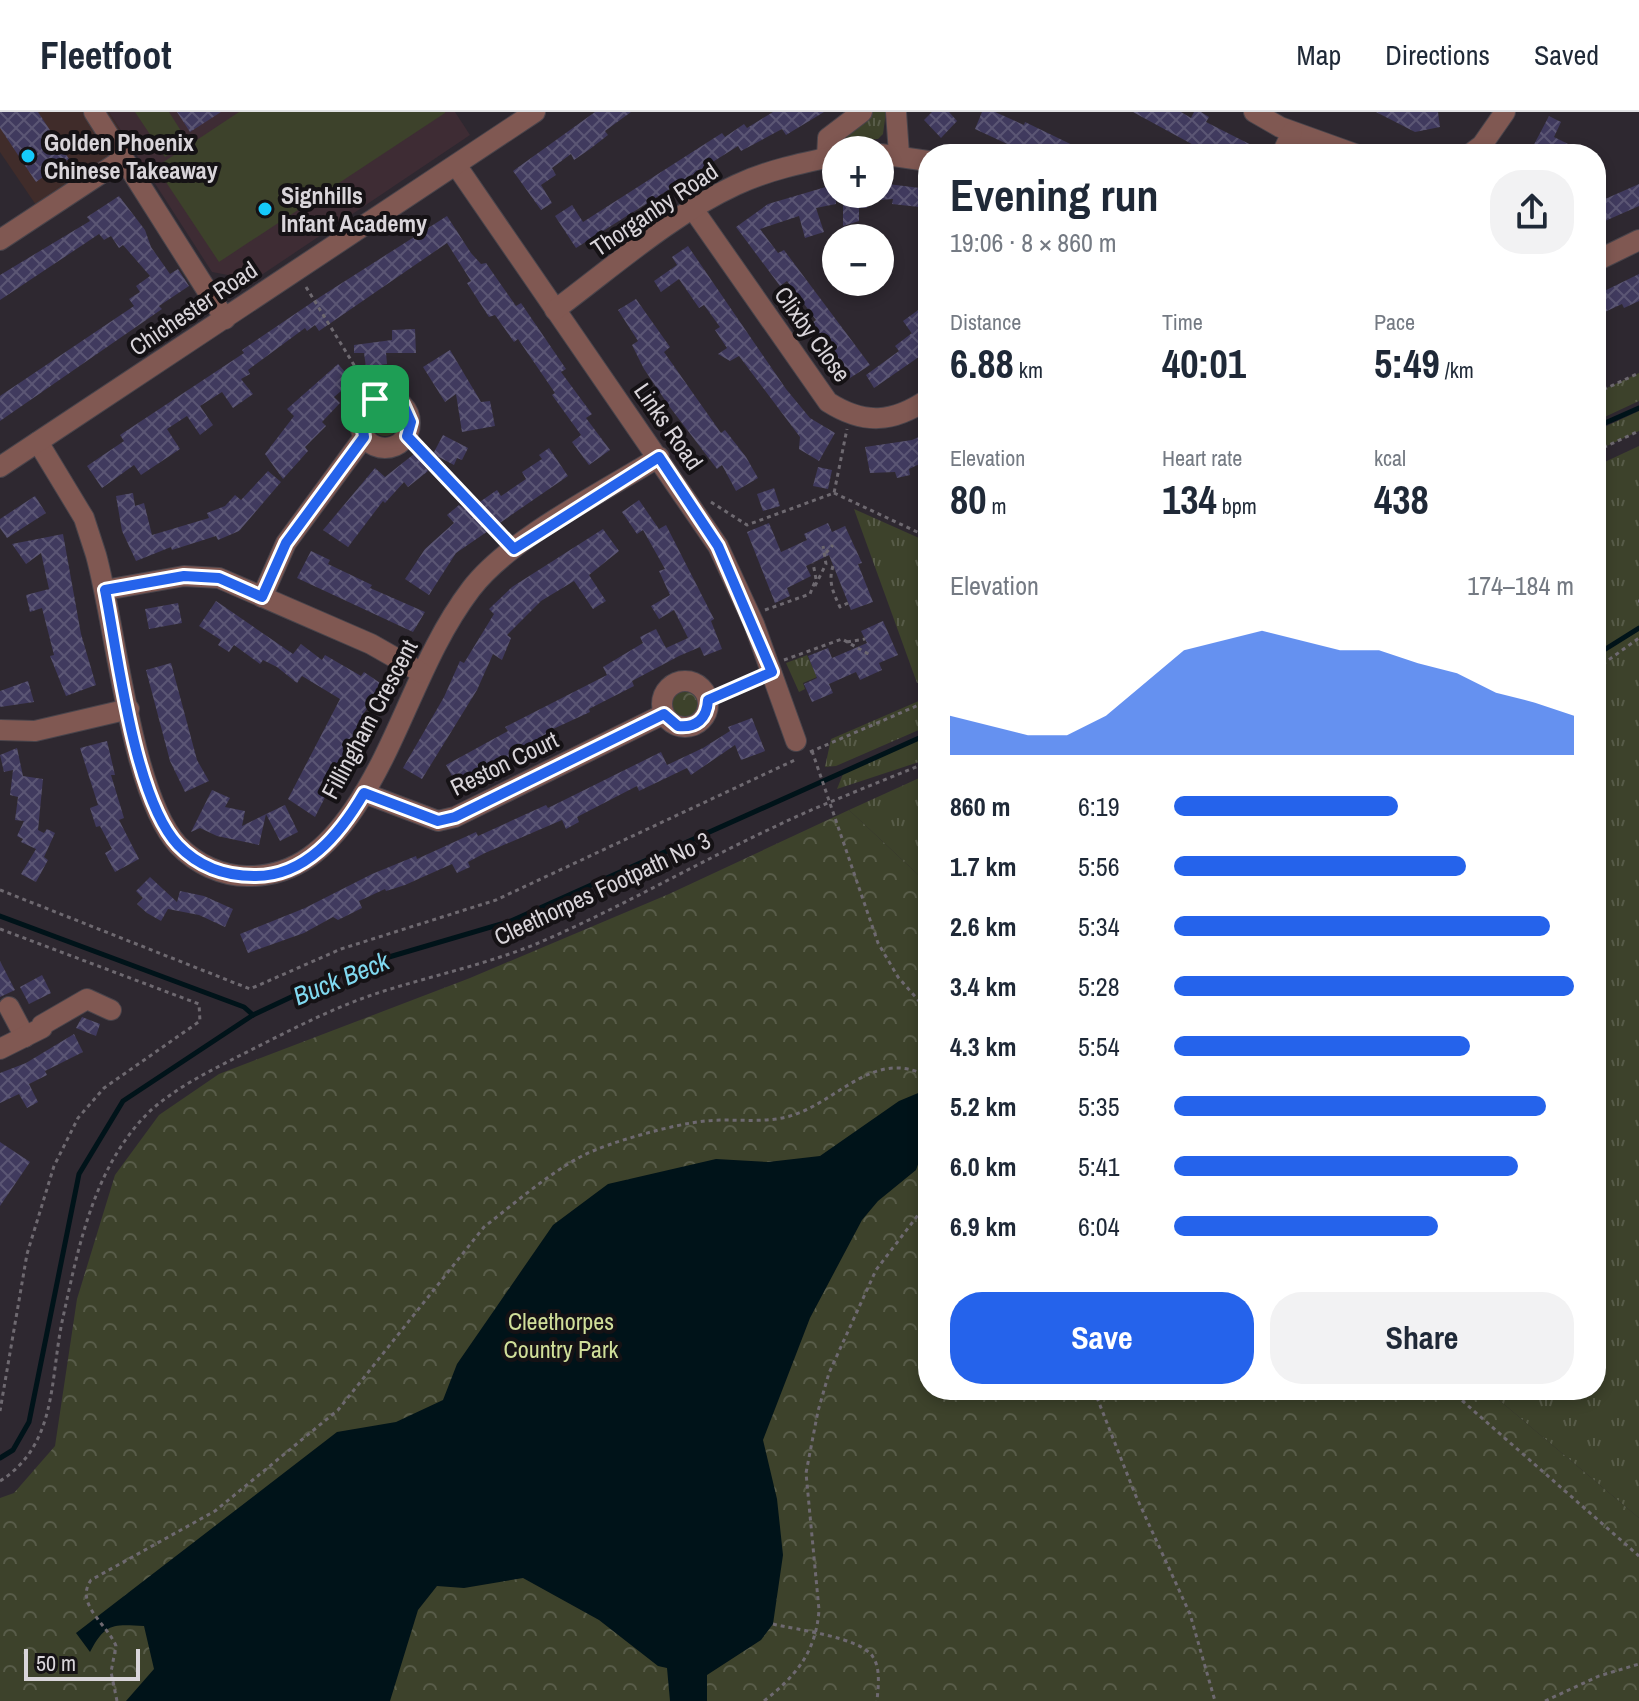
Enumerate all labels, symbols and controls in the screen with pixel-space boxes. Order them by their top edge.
text: Fleetfoot [40,30,172,81]
text: Map [1297,36,1341,74]
text: Directions [1385,36,1490,74]
text: Saved [1534,36,1599,74]
place label: Golden Phoenix Chinese Takeaway [44,126,218,186]
map controls [822,136,894,296]
button: + [822,136,894,208]
marker: Golden Phoenix Chinese Takeaway [19,147,37,165]
street label: Thorganby Road [584,155,724,263]
text: Evening run [950,165,1159,225]
button: share [1490,170,1574,254]
place label: Signhills Infant Academy [281,179,427,239]
marker: Signhills Infant Academy [256,200,274,218]
button: − [822,224,894,296]
text: 19:06 · 8 × 860 m [950,225,1117,260]
street label: Chichester Road [123,253,263,363]
street label: Clixby Close [768,280,858,388]
text: Distance [950,307,1021,337]
text: Time [1162,307,1203,337]
text: Pace [1374,307,1415,337]
text: 6.88 [950,337,1014,390]
text: 40:01 [1162,337,1246,390]
text: 5:49 [1374,337,1440,390]
text: km [1014,355,1043,385]
text: /km [1440,355,1474,385]
pin [341,365,409,433]
street label: Links Road [627,376,711,476]
icon: arrive [353,377,397,421]
text: Elevation [950,443,1025,473]
text: Heart rate [1162,443,1242,473]
text: kcal [1374,443,1406,473]
text: 80 [950,473,986,526]
text: 134 [1162,473,1217,526]
text: 438 [1374,473,1429,526]
text: m [986,491,1007,521]
text: bpm [1217,491,1257,521]
text: Elevation [950,568,1039,603]
text: 174–184 m [1467,568,1574,603]
street label: Fillingham Crescent [314,633,425,804]
street label: Reston Court [445,723,564,803]
text: 860 m [950,789,1010,824]
text: 6:19 [1078,789,1120,824]
street label: Cleethorpes Footpath No 3 [489,824,715,952]
text: 1.7 km [950,849,1016,884]
text: 5:56 [1078,849,1120,884]
text: 2.6 km [950,909,1016,944]
text: 5:34 [1078,909,1120,944]
water label: Buck Beck [288,942,395,1013]
text: 3.4 km [950,969,1016,1004]
text: 5:28 [1078,969,1120,1004]
text: 4.3 km [950,1029,1016,1064]
text: 5:54 [1078,1029,1120,1064]
text: 5.2 km [950,1089,1016,1124]
text: 5:35 [1078,1089,1120,1124]
text: 6.0 km [950,1149,1016,1184]
text: 5:41 [1078,1149,1120,1184]
text: 6.9 km [950,1209,1016,1244]
text: 6:04 [1078,1209,1120,1244]
button: Save [950,1292,1254,1384]
button: Share [1270,1292,1574,1384]
park label: Cleethorpes Country Park [504,1305,619,1365]
scale bar [24,1645,140,1681]
text: 50 m [36,1648,76,1678]

